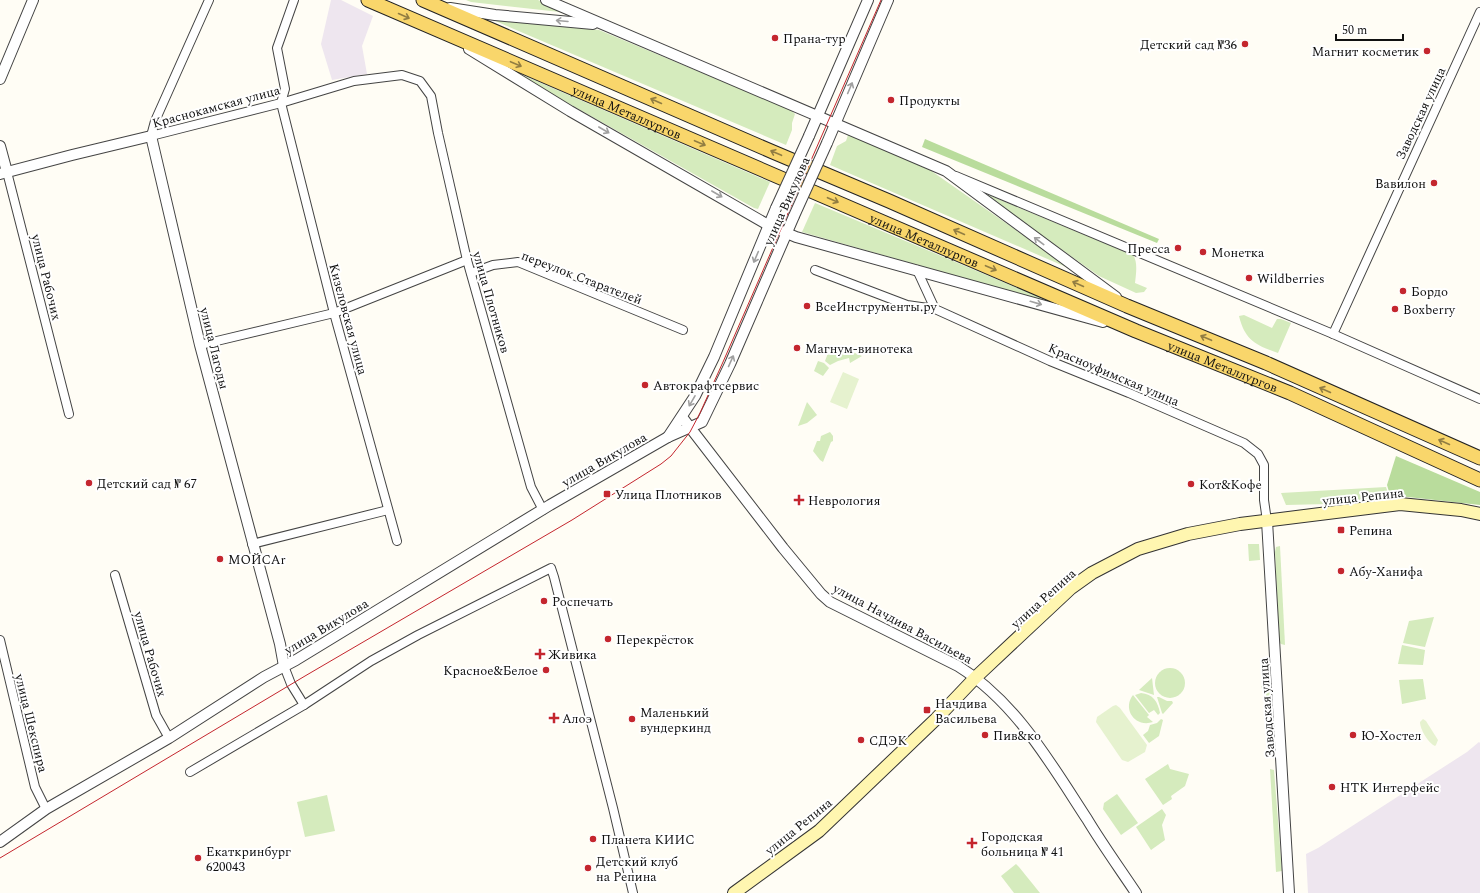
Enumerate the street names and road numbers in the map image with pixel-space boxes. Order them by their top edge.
street label: Заводская улица [1391,63,1451,163]
street label: Краснокамская улица [150,80,283,134]
street label: улица Металлургов [568,80,685,145]
street label: улица Викулова [758,153,816,250]
street label: улица Металлургов [866,208,982,273]
street label: улица Рабочих [25,231,67,323]
street label: переулок Старателей [518,246,645,310]
street label: улица Плотников [467,248,515,356]
street label: Кизеловская улица [324,261,373,378]
street label: улица Лагоды [194,304,234,391]
street label: улица Металлургов [1164,335,1281,398]
street label: Красноуфимская улица [1045,338,1183,412]
street label: улица Викулова [557,427,651,493]
street label: улица Репина [1320,483,1405,511]
street label: улица Репина [1006,564,1081,634]
street label: улица Начдива Васильева [828,578,976,670]
street label: улица Викулова [280,593,373,661]
street label: улица Рабочих [128,608,172,700]
street label: Заводская улица [1253,657,1280,759]
street label: улица Шекспира [9,671,53,775]
street label: улица Репина [760,793,837,861]

